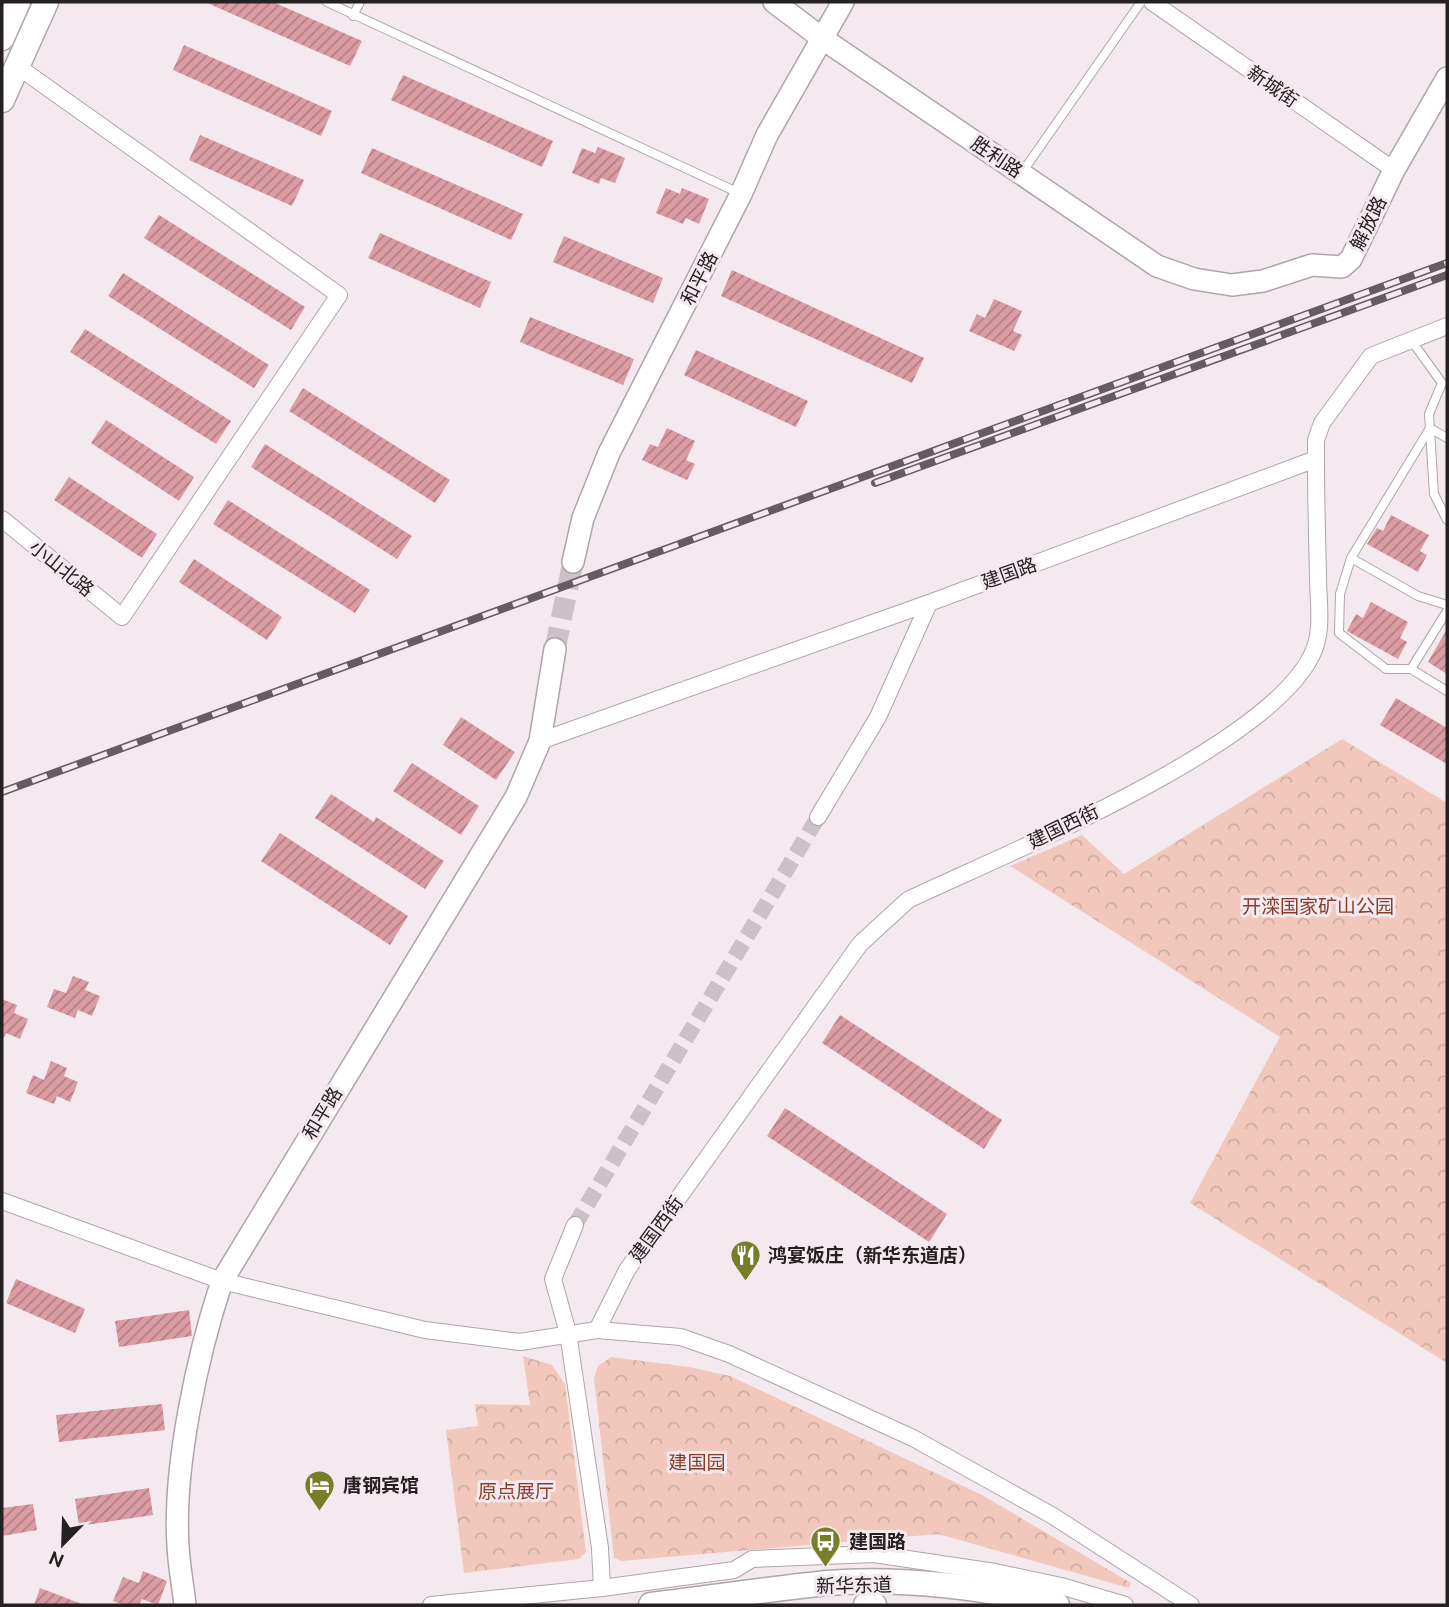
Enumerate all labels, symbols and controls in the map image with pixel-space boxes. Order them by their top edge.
street label: 新城街 [1243,61,1303,111]
street label: 胜利路 [967,132,1027,182]
street label: 解放路 [1346,193,1390,253]
street label: 和平路 [676,248,722,308]
street label: 小山北路 [26,536,98,600]
street label: 建国路 [978,553,1040,593]
street label: 建国西街 [1024,799,1102,853]
park label: 开滦国家矿山公园 [1242,895,1394,917]
street label: 和平路 [298,1083,346,1143]
street label: 建国西街 [625,1192,687,1266]
restaurant icon: 鸿宴饭庄（新华东道店） [728,1238,762,1282]
place label: 鸿宴饭庄（新华东道店） [768,1244,977,1266]
park label: 建国园 [668,1451,726,1473]
hotel icon: 唐钢宾馆 [303,1468,337,1512]
place label: 唐钢宾馆 [343,1474,419,1496]
park label: 原点展厅 [478,1480,554,1502]
north arrow [28,1509,98,1579]
bus stop icon: 建国路 [809,1524,843,1568]
place label: 建国路 [849,1530,906,1552]
text: N [46,1547,67,1573]
street label: 新华东道 [816,1573,892,1597]

